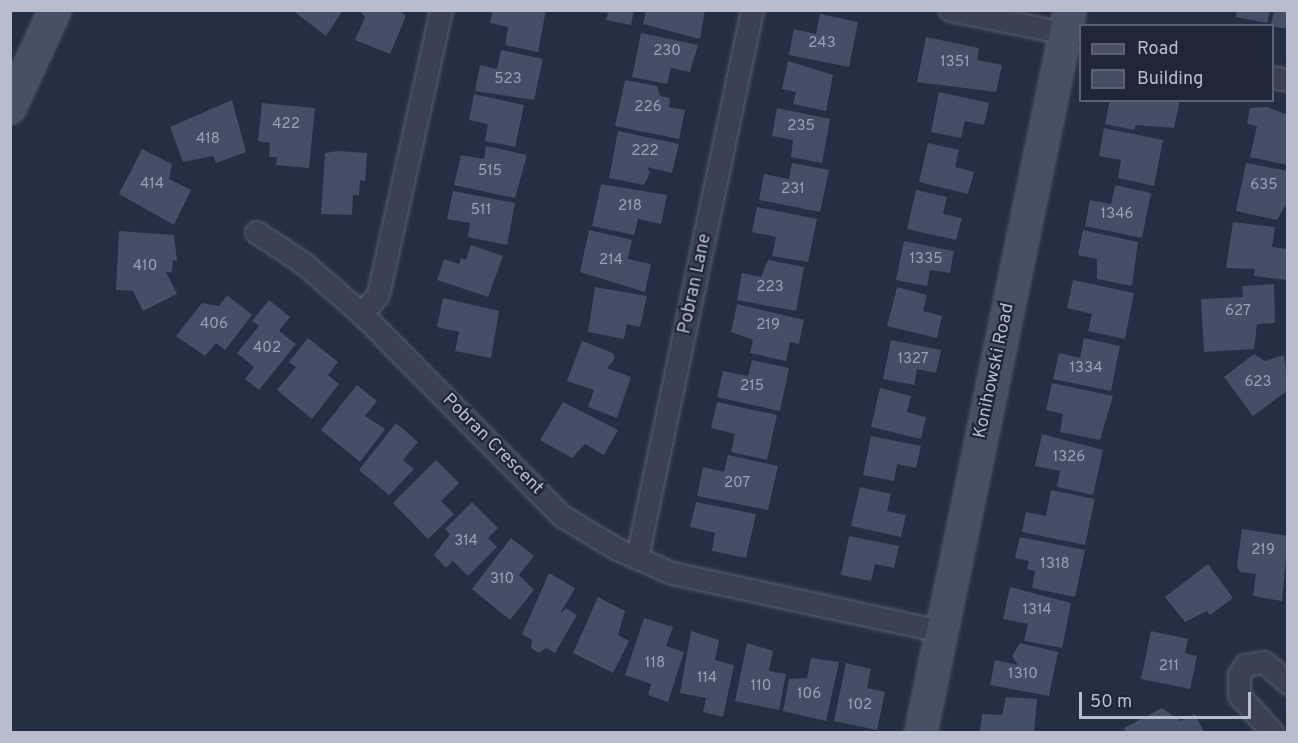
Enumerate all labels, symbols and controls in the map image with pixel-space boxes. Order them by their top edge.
legend [1079,24,1274,102]
house number: 243 [808,35,836,53]
text: Road [1137,38,1179,61]
house number: 230 [653,43,681,61]
house number: 1351 [940,54,970,72]
text: Building [1137,68,1203,91]
house number: 523 [494,71,522,89]
house number: 226 [634,99,662,117]
house number: 422 [272,116,300,134]
house number: 235 [787,118,815,136]
house number: 418 [196,131,220,149]
house number: 222 [631,143,659,161]
house number: 515 [478,163,502,181]
house number: 414 [140,176,164,194]
house number: 635 [1250,177,1278,195]
house number: 231 [781,181,805,199]
house number: 218 [618,198,642,216]
house number: 511 [471,202,491,220]
house number: 1346 [1101,206,1133,224]
street label: Pobran Lane [675,232,717,336]
house number: 1335 [910,251,942,269]
house number: 214 [599,252,623,270]
house number: 410 [133,258,157,276]
house number: 223 [756,279,784,297]
street label: Konihowski Road [970,301,1020,441]
house number: 627 [1225,303,1251,321]
house number: 406 [200,316,228,334]
house number: 219 [756,317,780,335]
house number: 402 [253,340,281,358]
house number: 1327 [897,351,929,369]
house number: 1334 [1070,360,1102,378]
house number: 623 [1244,374,1272,392]
house number: 215 [740,378,764,396]
street label: Pobran Crescent [437,390,547,500]
house number: 1326 [1053,449,1085,467]
house number: 207 [724,475,750,493]
house number: 314 [454,533,478,551]
house number: 219 [1251,542,1275,560]
house number: 1318 [1040,556,1070,574]
house number: 310 [490,571,514,589]
house number: 1314 [1022,602,1052,620]
house number: 118 [645,655,665,673]
house number: 211 [1159,658,1179,676]
house number: 1310 [1008,666,1038,684]
house number: 114 [697,670,717,688]
house number: 110 [751,678,771,696]
scale bar [1082,680,1254,718]
house number: 106 [797,686,821,704]
text: 50 m [1090,691,1132,714]
house number: 102 [848,697,872,715]

